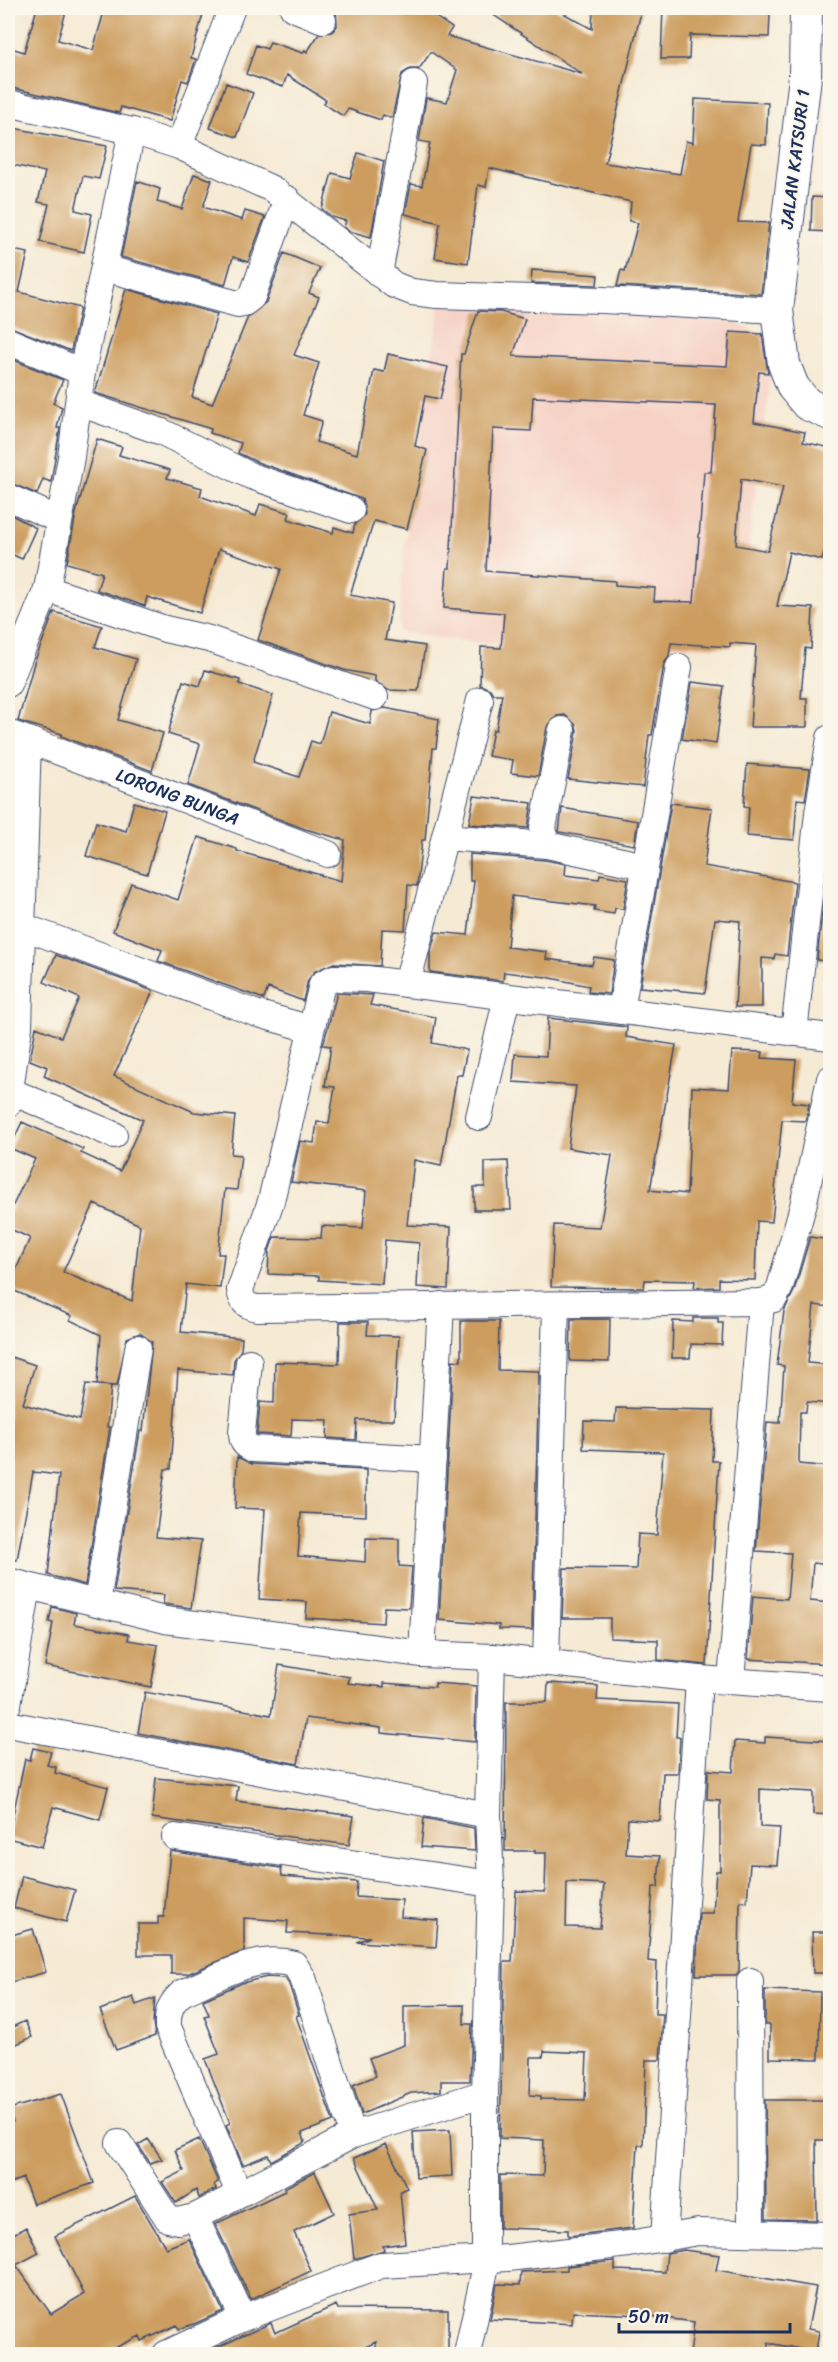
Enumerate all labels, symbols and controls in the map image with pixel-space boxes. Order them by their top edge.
street label: JALAN KATSURI 1 [770,87,819,232]
street label: LORONG BUNGA [111,759,244,835]
scale bar [619,2296,790,2334]
text: 50 m [628,2301,669,2333]

